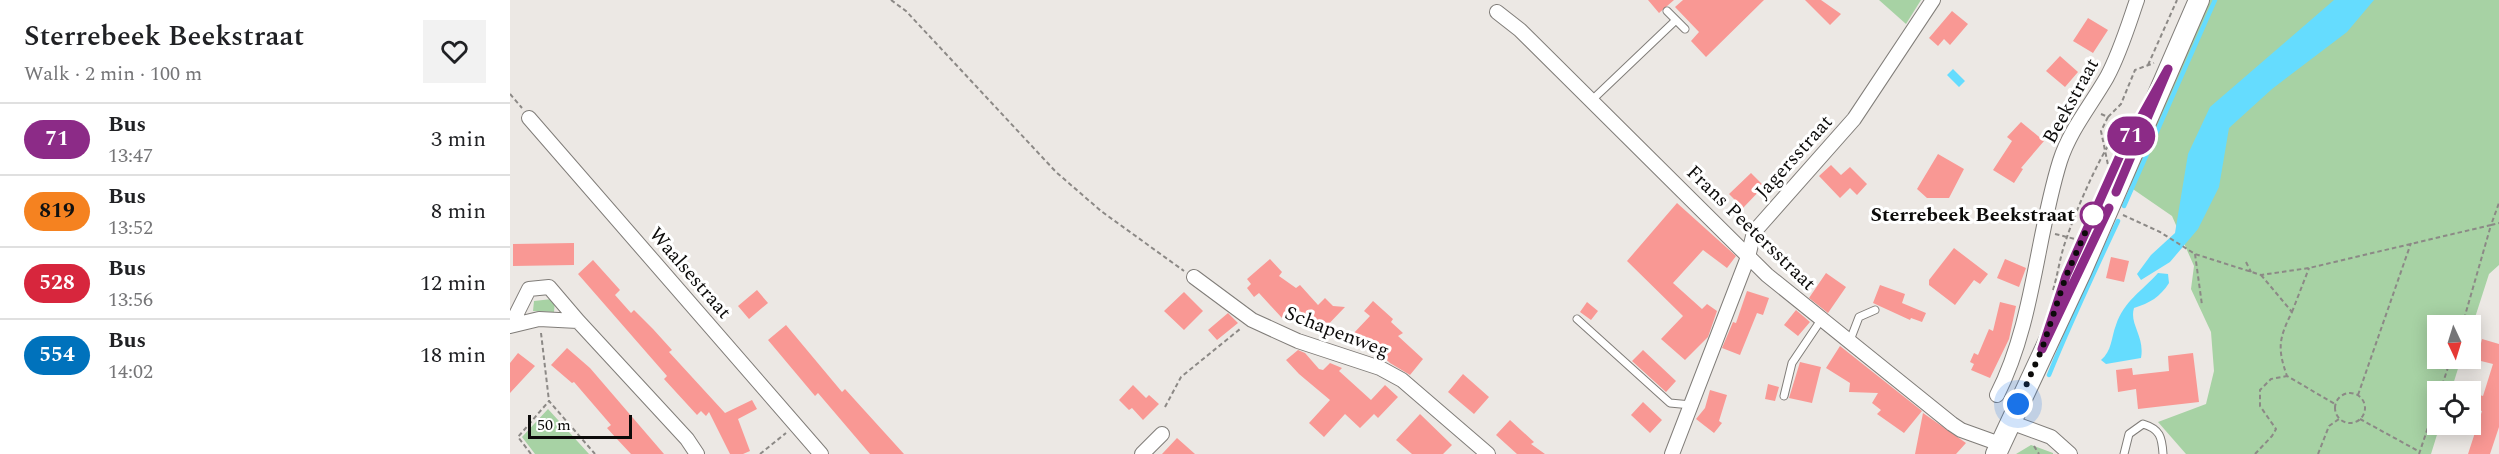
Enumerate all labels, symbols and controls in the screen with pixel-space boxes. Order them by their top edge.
text: Sterrebeek Beekstraat [24,15,304,58]
button: heart [423,20,486,83]
street label: Beekstraat [2035,53,2107,149]
text: Walk · 2 min · 100 m [24,59,202,89]
text: Bus [108,108,146,141]
street label: Jagersstraat [1748,108,1840,206]
line badge: 71 [2104,116,2158,156]
text: 71 [2119,120,2143,152]
text: 71 [45,123,69,155]
text: 3 min [431,123,486,156]
text: 13:47 [108,141,153,171]
street label: Frans Peetersstraat [1679,158,1823,298]
text: Bus [108,180,146,213]
text: 819 [39,195,75,227]
text: 8 min [431,195,486,228]
place label: Sterrebeek Beekstraat [1870,200,2075,230]
marker: Sterrebeek Beekstraat [2080,202,2106,228]
text: 13:52 [108,213,153,243]
street label: Waalsestraat [641,220,739,326]
text: Bus [108,252,146,285]
text: 528 [39,267,75,299]
text: 12 min [420,267,486,300]
text: 13:56 [108,285,153,315]
street label: Schapenweg [1280,298,1394,366]
north arrow [2427,315,2481,369]
map controls [2427,315,2481,435]
text: Bus [108,324,146,357]
text: 554 [39,339,75,371]
text: 18 min [420,339,486,372]
text: 14:02 [108,357,153,387]
button: locate [2427,381,2481,435]
your location [2003,389,2033,419]
scale bar [528,412,632,440]
text: 50 m [537,413,571,437]

